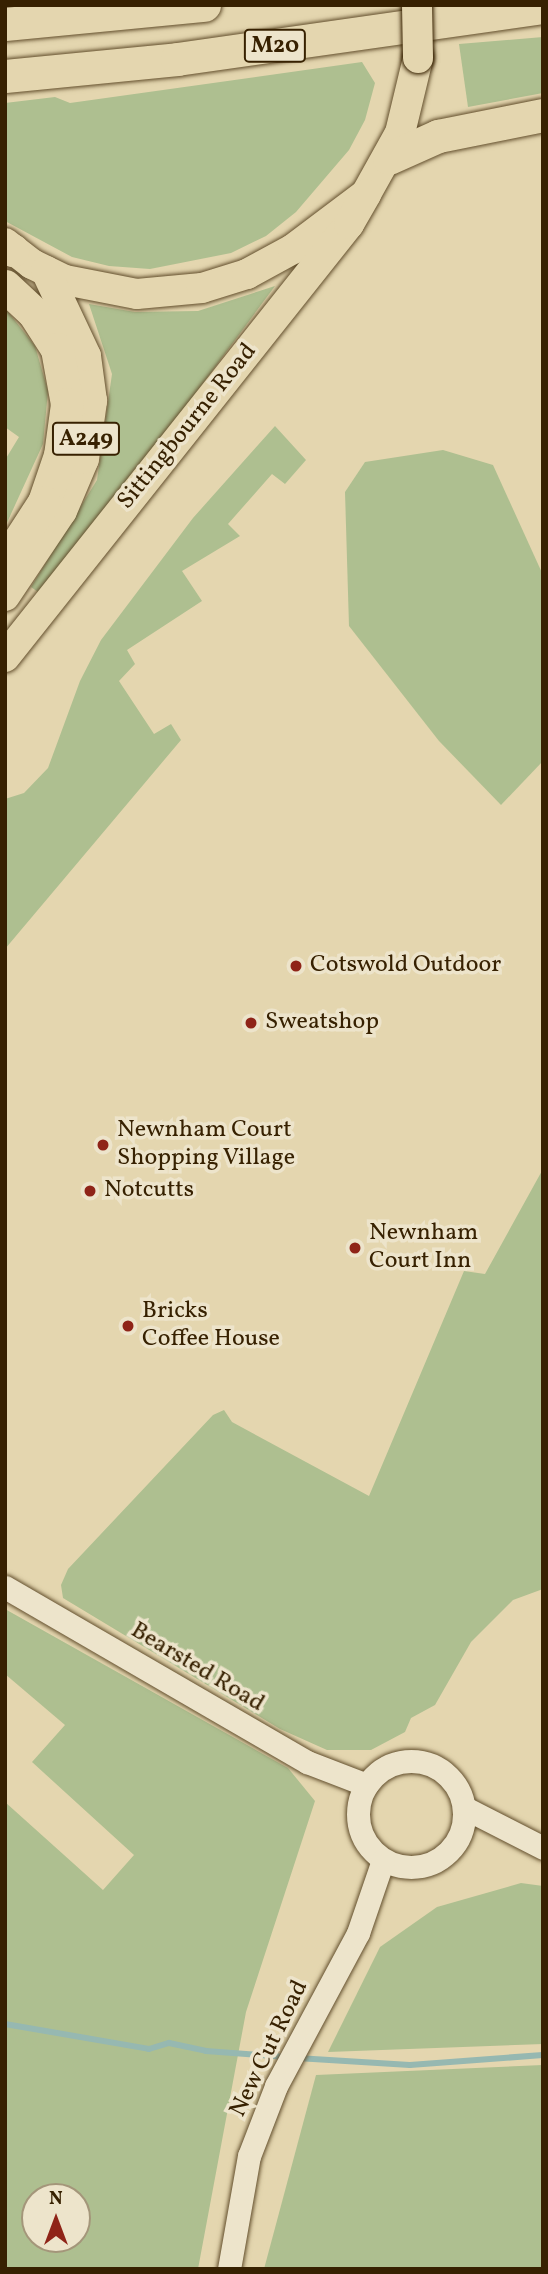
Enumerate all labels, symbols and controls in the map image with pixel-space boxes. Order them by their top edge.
road number: M20 [244,26,306,66]
street label: Sittingbourne Road [112,338,264,516]
road number: A249 [51,420,121,458]
place label: Cotswold Outdoor [310,952,501,980]
marker: Cotswold Outdoor [288,958,304,974]
place label: Sweatshop [265,1009,379,1037]
marker: Sweatshop [243,1015,259,1031]
place label: Newnham Court Shopping Village [117,1117,296,1173]
marker: Newnham Court Shopping Village [95,1137,111,1153]
place label: Notcutts [104,1177,194,1205]
marker: Notcutts [82,1183,98,1199]
place label: Newnham Court Inn [369,1220,478,1276]
marker: Newnham Court Inn [347,1240,363,1256]
place label: Bricks Coffee House [142,1298,280,1354]
marker: Bricks Coffee House [120,1318,136,1334]
street label: Bearsted Road [125,1617,269,1719]
street label: New Cut Road [224,1976,316,2122]
north arrow [21,2183,91,2253]
text: N [49,2186,63,2212]

